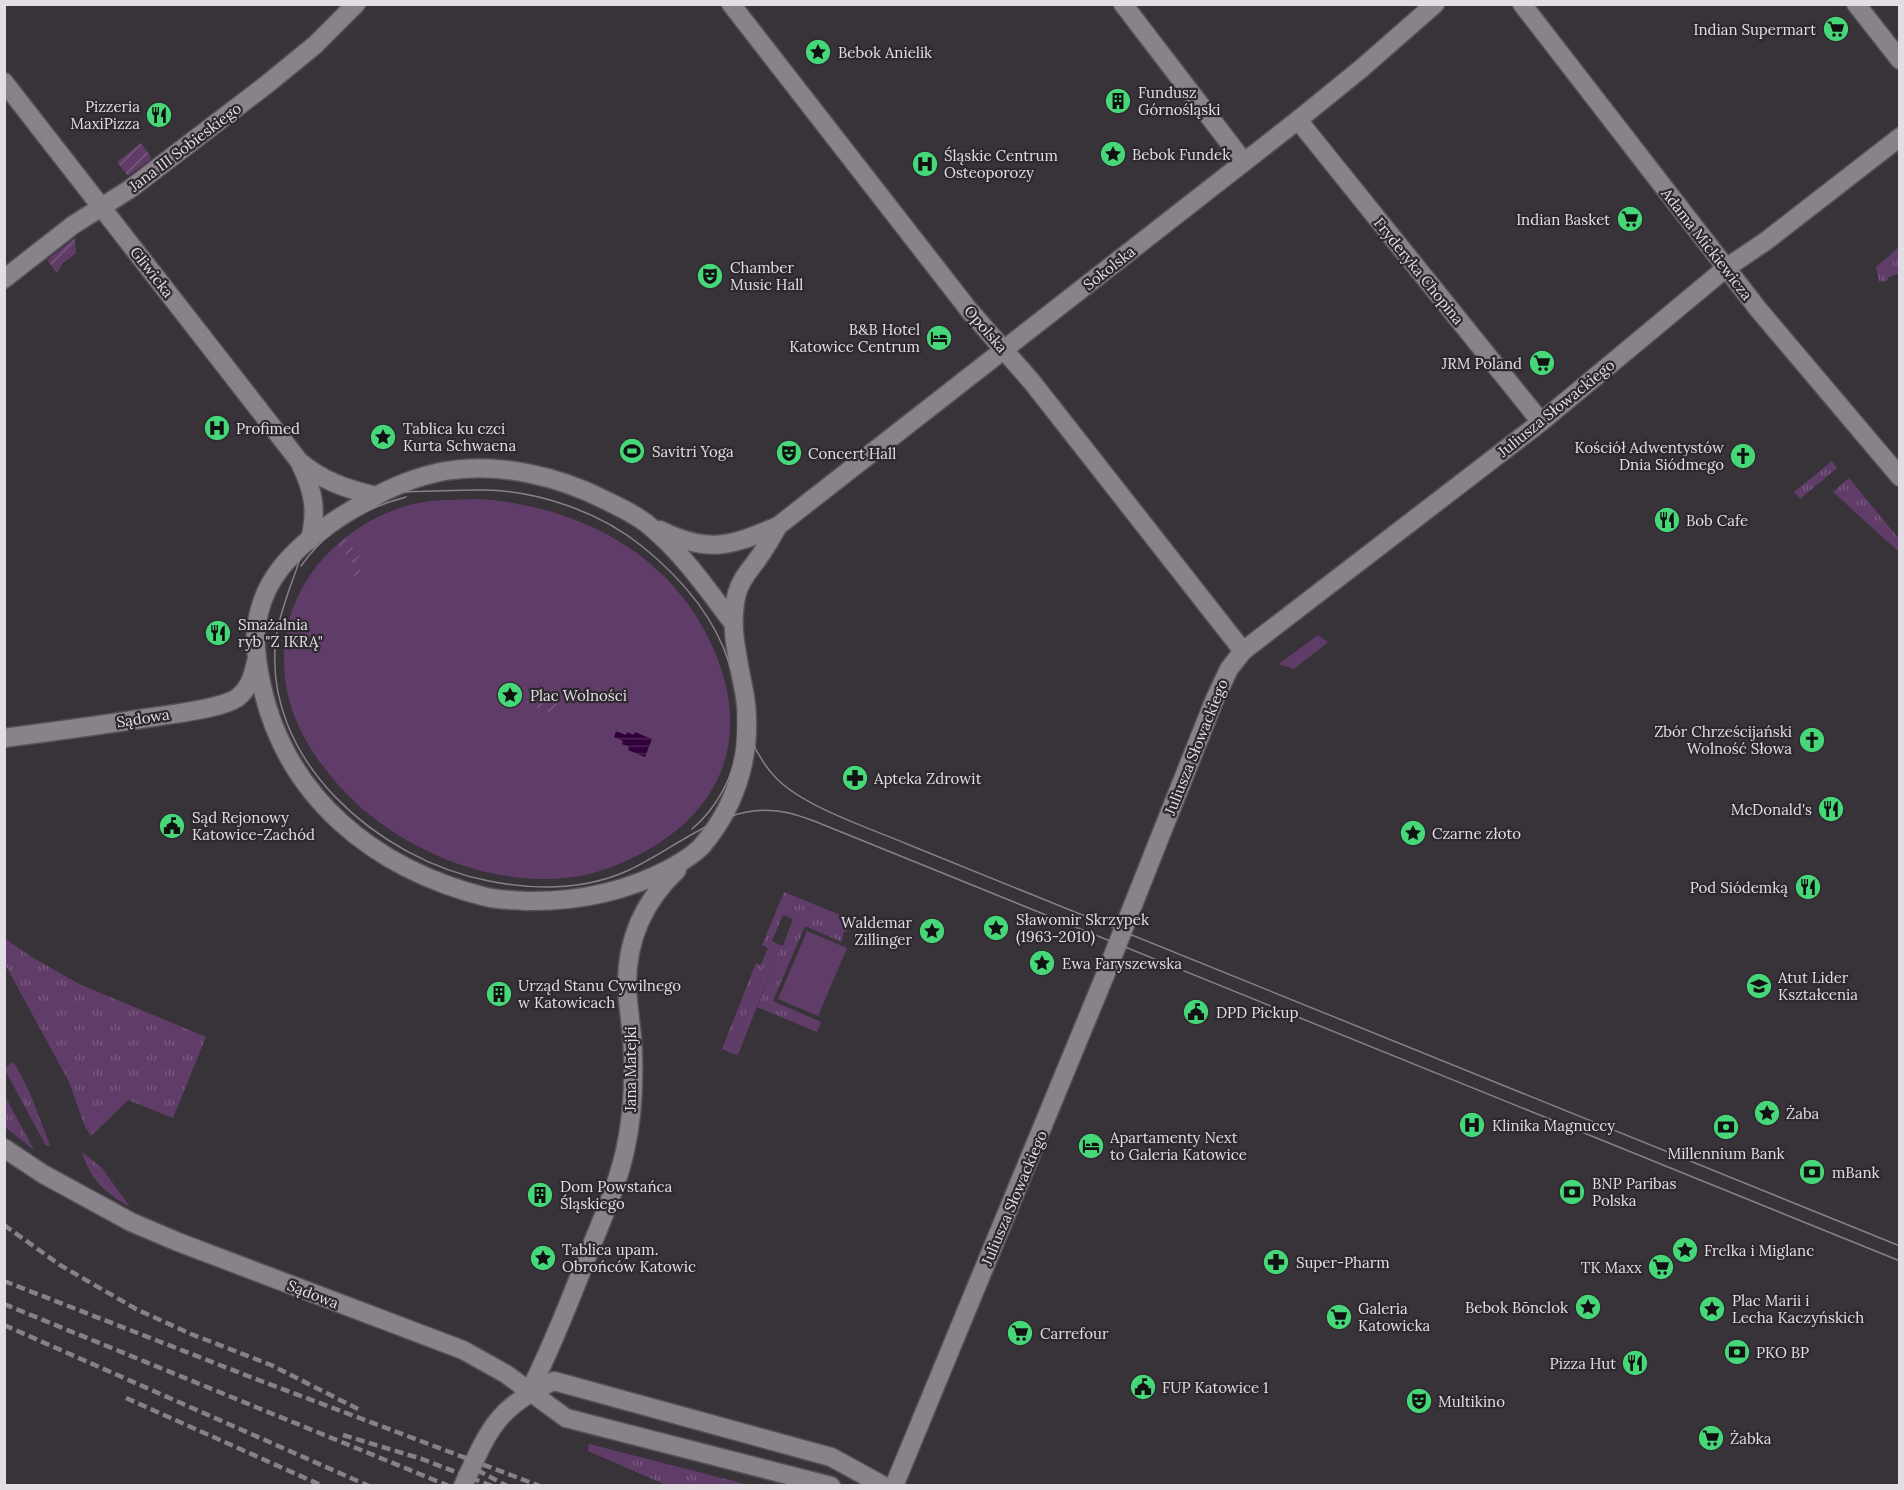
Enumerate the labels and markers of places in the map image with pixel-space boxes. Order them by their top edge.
supermarket icon: Indian Supermart [1821,14,1851,44]
place label: Indian Supermart [1694,20,1816,39]
place icon: Bebok Anielik [803,37,833,67]
place label: Bebok Anielik [838,43,932,62]
place label: Fundusz Górnośląski [1138,83,1221,119]
building icon: Fundusz Górnośląski [1103,86,1133,116]
place label: Pizzeria MaxiPizza [70,97,140,133]
restaurant icon: Pizzeria MaxiPizza [144,100,174,130]
place icon: Bebok Fundek [1098,139,1128,169]
place label: Bebok Fundek [1132,145,1230,164]
place label: Śląskie Centrum Osteoporozy [944,146,1058,182]
hospital icon: Śląskie Centrum Osteoporozy [910,149,940,179]
supermarket icon: Indian Basket [1615,204,1645,234]
place label: Indian Basket [1516,210,1610,229]
place label: Chamber Music Hall [730,258,803,294]
theatre icon: Chamber Music Hall [695,261,725,291]
place label: B&B Hotel Katowice Centrum [789,320,920,356]
hotel icon: B&B Hotel Katowice Centrum [924,323,954,353]
supermarket icon: JRM Poland [1527,348,1557,378]
place label: JRM Poland [1441,354,1522,373]
hospital icon: Profimed [202,413,232,443]
place label: Profimed [236,419,300,438]
place label: Tablica ku czci Kurta Schwaena [403,419,516,455]
place icon: Tablica ku czci Kurta Schwaena [368,422,398,452]
sports icon: Savitri Yoga [617,436,647,466]
theatre icon: Concert Hall [774,438,804,468]
place label: Kościół Adwentystów Dnia Siódmego [1574,438,1724,474]
church icon: Kościół Adwentystów Dnia Siódmego [1728,441,1758,471]
place label: Savitri Yoga [652,442,734,461]
place label: Concert Hall [808,444,896,463]
restaurant icon: Bob Cafe [1652,505,1682,535]
place label: Bob Cafe [1686,511,1748,530]
place label: Smażalnia ryb "Z IKRĄ" [238,615,323,651]
restaurant icon: Smażalnia ryb "Z IKRĄ" [203,618,233,648]
place icon: Plac Wolności [495,680,525,710]
place label: Plac Wolności [530,686,627,705]
place label: Zbór Chrześcijański Wolność Słowa [1654,722,1792,758]
church icon: Zbór Chrześcijański Wolność Słowa [1797,725,1827,755]
pharmacy icon: Apteka Zdrowit [840,763,870,793]
place label: Apteka Zdrowit [873,769,982,788]
restaurant icon: McDonald's [1816,794,1846,824]
place label: McDonald's [1731,800,1812,819]
place label: Sąd Rejonowy Katowice-Zachód [192,808,315,844]
public building icon: Sąd Rejonowy Katowice-Zachód [157,811,187,841]
place icon: Czarne złoto [1398,818,1428,848]
place label: Czarne złoto [1432,824,1521,843]
restaurant icon: Pod Siódemką [1793,872,1823,902]
place label: Pod Siódemką [1690,878,1788,897]
place label: Sławomir Skrzypek (1963-2010) [1016,910,1149,947]
place label: Waldemar Zillinger [841,913,913,949]
place icon: Sławomir Skrzypek (1963-2010) [981,913,1011,943]
place icon: Waldemar Zillinger [917,916,947,946]
place icon: Ewa Faryszewska [1027,948,1057,978]
place label: Ewa Faryszewska [1062,954,1182,973]
place label: Atut Lider Kształcenia [1777,968,1858,1004]
school or university icon: Atut Lider Kształcenia [1744,971,1774,1001]
place label: Urząd Stanu Cywilnego w Katowicach [518,976,681,1012]
building icon: Urząd Stanu Cywilnego w Katowicach [484,979,514,1009]
public building icon: DPD Pickup [1181,997,1211,1027]
place label: DPD Pickup [1216,1003,1298,1022]
place icon: Żaba [1752,1098,1782,1128]
place label: Żaba [1786,1104,1820,1123]
hospital icon: Klinika Magnuccy [1457,1110,1487,1140]
bank icon: Millennium Bank [1711,1112,1741,1142]
place label: Klinika Magnuccy [1492,1116,1615,1135]
place label: Apartamenty Next to Galeria Katowice [1109,1128,1247,1164]
hotel icon: Apartamenty Next to Galeria Katowice [1076,1131,1106,1161]
place label: Millennium Bank [1667,1144,1785,1163]
bank icon: mBank [1797,1157,1827,1187]
place label: mBank [1832,1163,1880,1182]
place label: BNP Paribas Polska [1592,1174,1677,1210]
place label: Dom Powstańca Śląskiego [560,1177,672,1213]
bank icon: BNP Paribas Polska [1557,1177,1587,1207]
building icon: Dom Powstańca Śląskiego [525,1180,555,1210]
place icon: Frelka i Miglanc [1670,1235,1700,1265]
place label: Tablica upam. Obrońców Katowic [562,1240,696,1276]
place label: Frelka i Miglanc [1704,1241,1814,1260]
place icon: Tablica upam. Obrońców Katowic [528,1243,558,1273]
pharmacy icon: Super-Pharm [1261,1247,1291,1277]
supermarket icon: TK Maxx [1646,1252,1676,1282]
place label: Super-Pharm [1296,1253,1390,1272]
place label: TK Maxx [1581,1258,1642,1277]
place label: Plac Marii i Lecha Kaczyńskich [1732,1291,1864,1327]
place icon: Bebok Bōnclok [1573,1292,1603,1322]
place icon: Plac Marii i Lecha Kaczyńskich [1697,1294,1727,1324]
place label: Bebok Bōnclok [1465,1298,1568,1317]
place label: Galeria Katowicka [1358,1299,1431,1335]
supermarket icon: Galeria Katowicka [1324,1302,1354,1332]
supermarket icon: Carrefour [1005,1318,1035,1348]
place label: Carrefour [1040,1324,1109,1343]
bank icon: PKO BP [1722,1337,1752,1367]
place label: PKO BP [1756,1343,1809,1362]
restaurant icon: Pizza Hut [1620,1348,1650,1378]
place label: Pizza Hut [1550,1354,1616,1373]
public building icon: FUP Katowice 1 [1128,1372,1158,1402]
place label: FUP Katowice 1 [1162,1378,1269,1397]
theatre icon: Multikino [1404,1386,1434,1416]
place label: Multikino [1438,1392,1505,1411]
supermarket icon: Żabka [1696,1423,1726,1453]
place label: Żabka [1730,1429,1772,1448]

